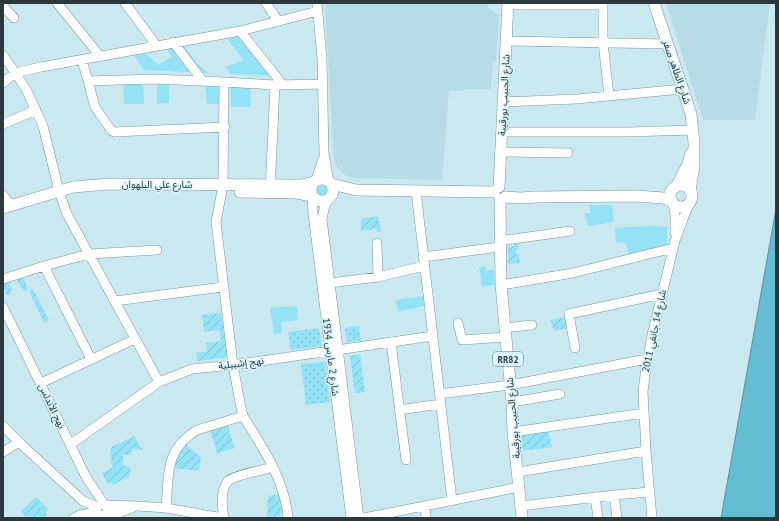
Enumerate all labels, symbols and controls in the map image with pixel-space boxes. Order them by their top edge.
street label: شارع الطاهر صفر [659,37,694,106]
street label: شارع الحبيب بورقيبة [495,54,514,136]
street label: شارع علي البلهوان [122,178,192,192]
street label: شارع 14 جانفي 2011 [639,288,670,374]
street label: شارع 2 مارس 1934 [319,317,342,397]
road number: RR82 [493,352,523,366]
street label: نهج إشبيلية [217,354,265,373]
street label: شارع الحبيب بورقيبة [503,377,524,459]
street label: نهج الأندلس [35,381,69,431]

